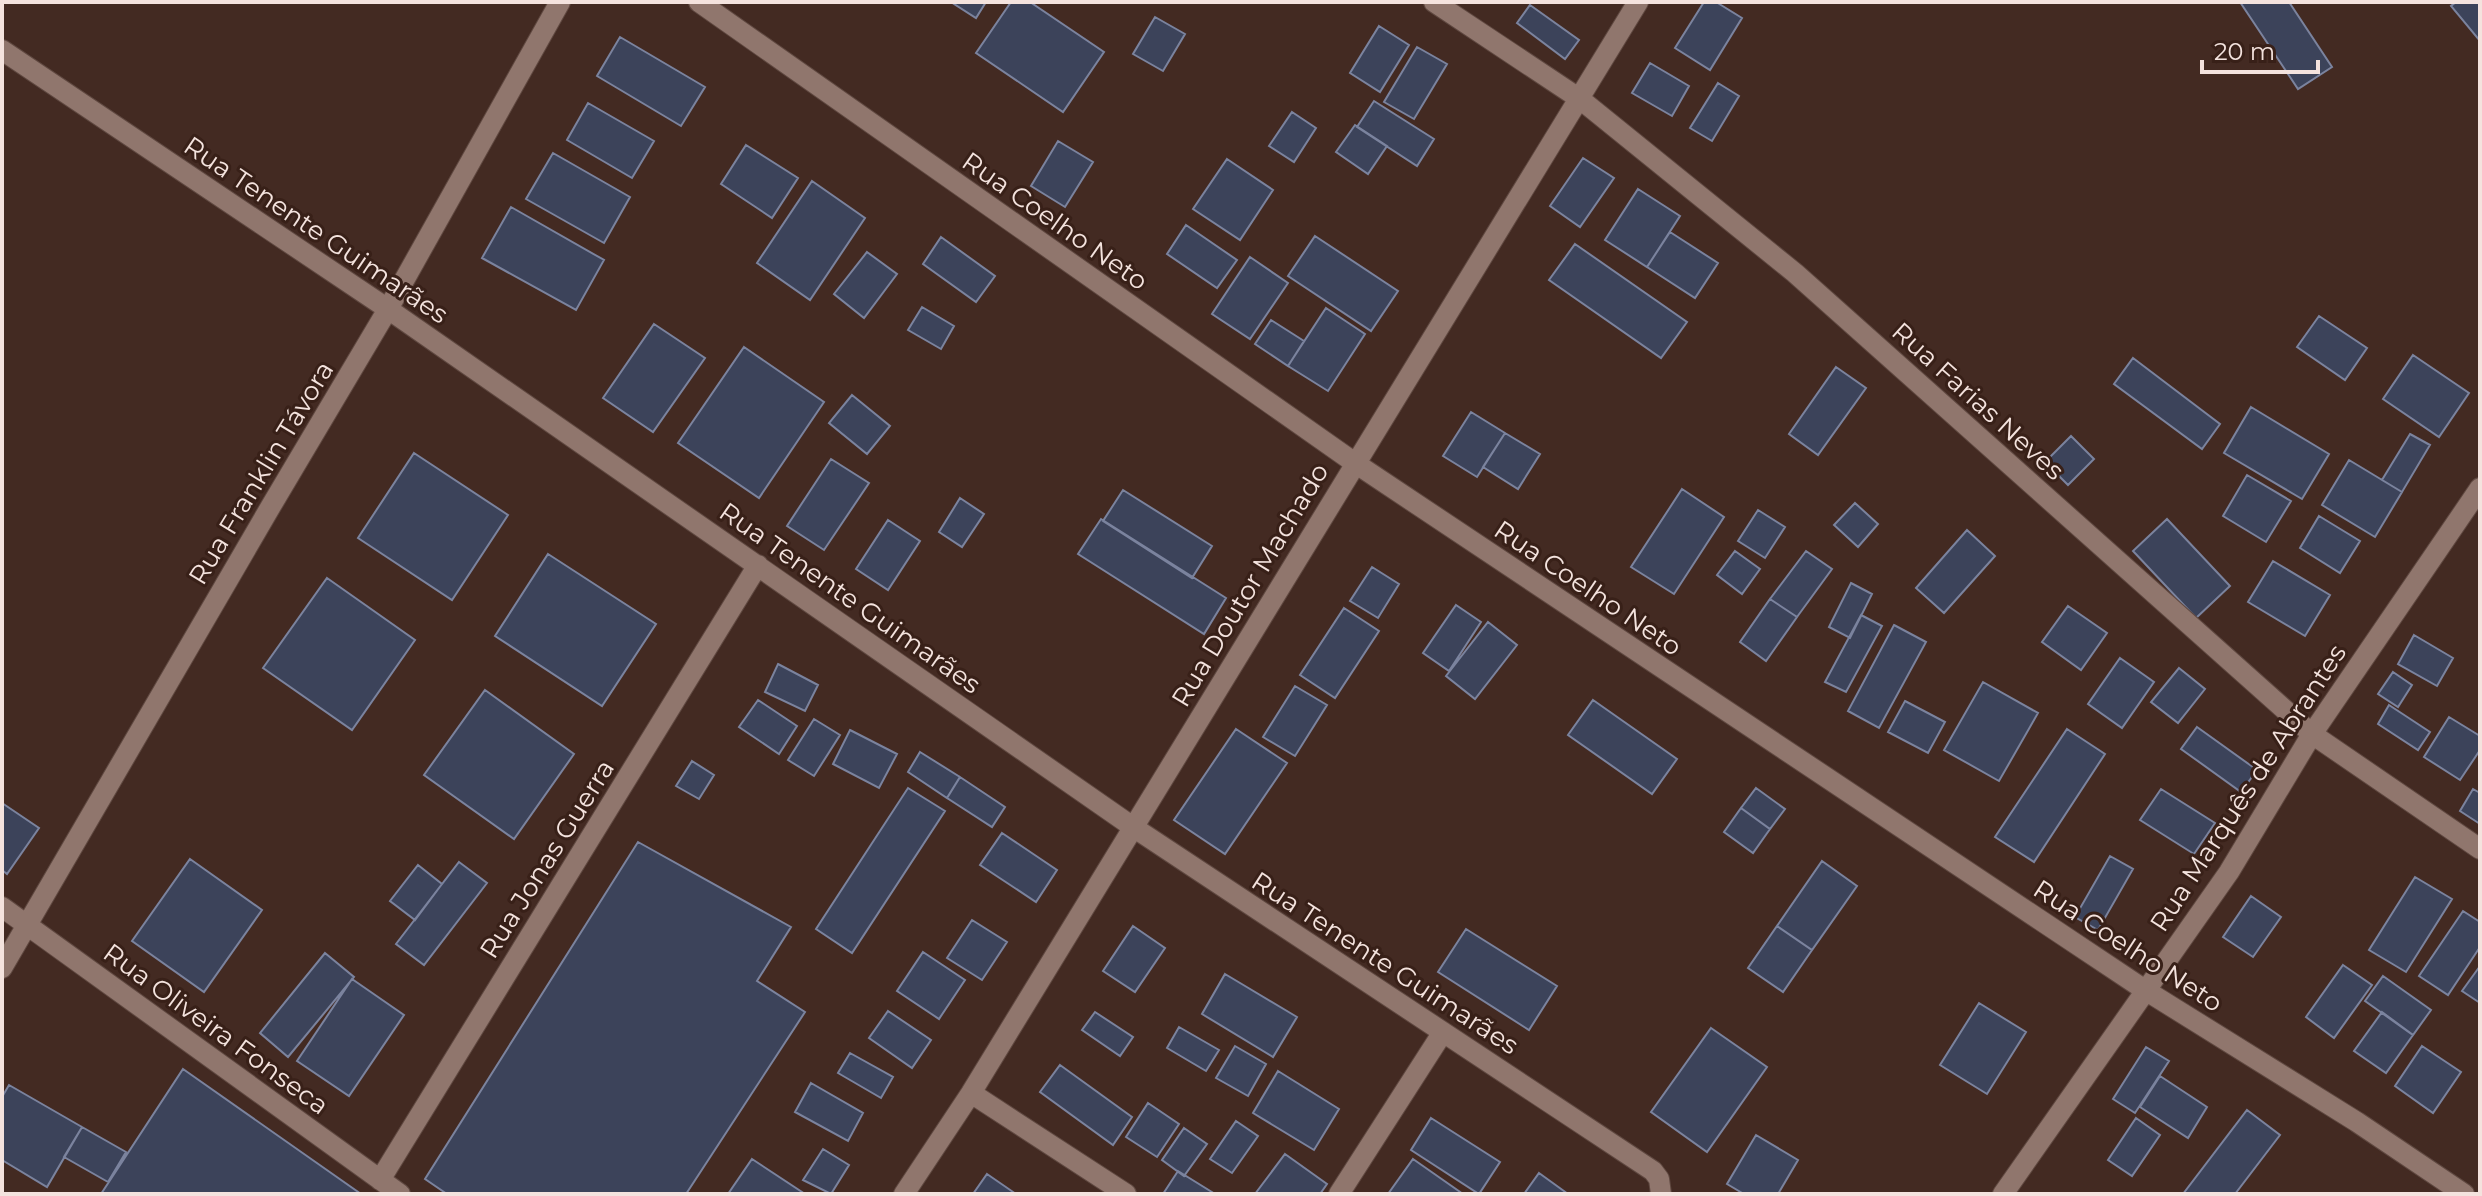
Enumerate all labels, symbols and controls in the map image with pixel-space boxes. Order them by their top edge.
scale bar [2202,24,2318,74]
text: 20 m [2214,37,2275,66]
street label: Rua Tenente Guimarães [178,130,454,330]
street label: Rua Coelho Neto [956,145,1154,297]
street label: Rua Farias Neves [1885,315,2071,487]
street label: Rua Franklin Távora [182,356,340,590]
street label: Rua Doutor Machado [1165,457,1335,713]
street label: Rua Tenente Guimarães [713,496,987,700]
street label: Rua Coelho Neto [1488,513,1688,663]
street label: Rua Marquês de Abrantes [2143,638,2353,938]
street label: Rua Jonas Guerra [473,754,621,964]
street label: Rua Tenente Guimarães [1246,865,1524,1061]
street label: Rua Coelho Neto [2027,873,2229,1019]
street label: Rua Oliveira Fonseca [97,937,335,1121]

